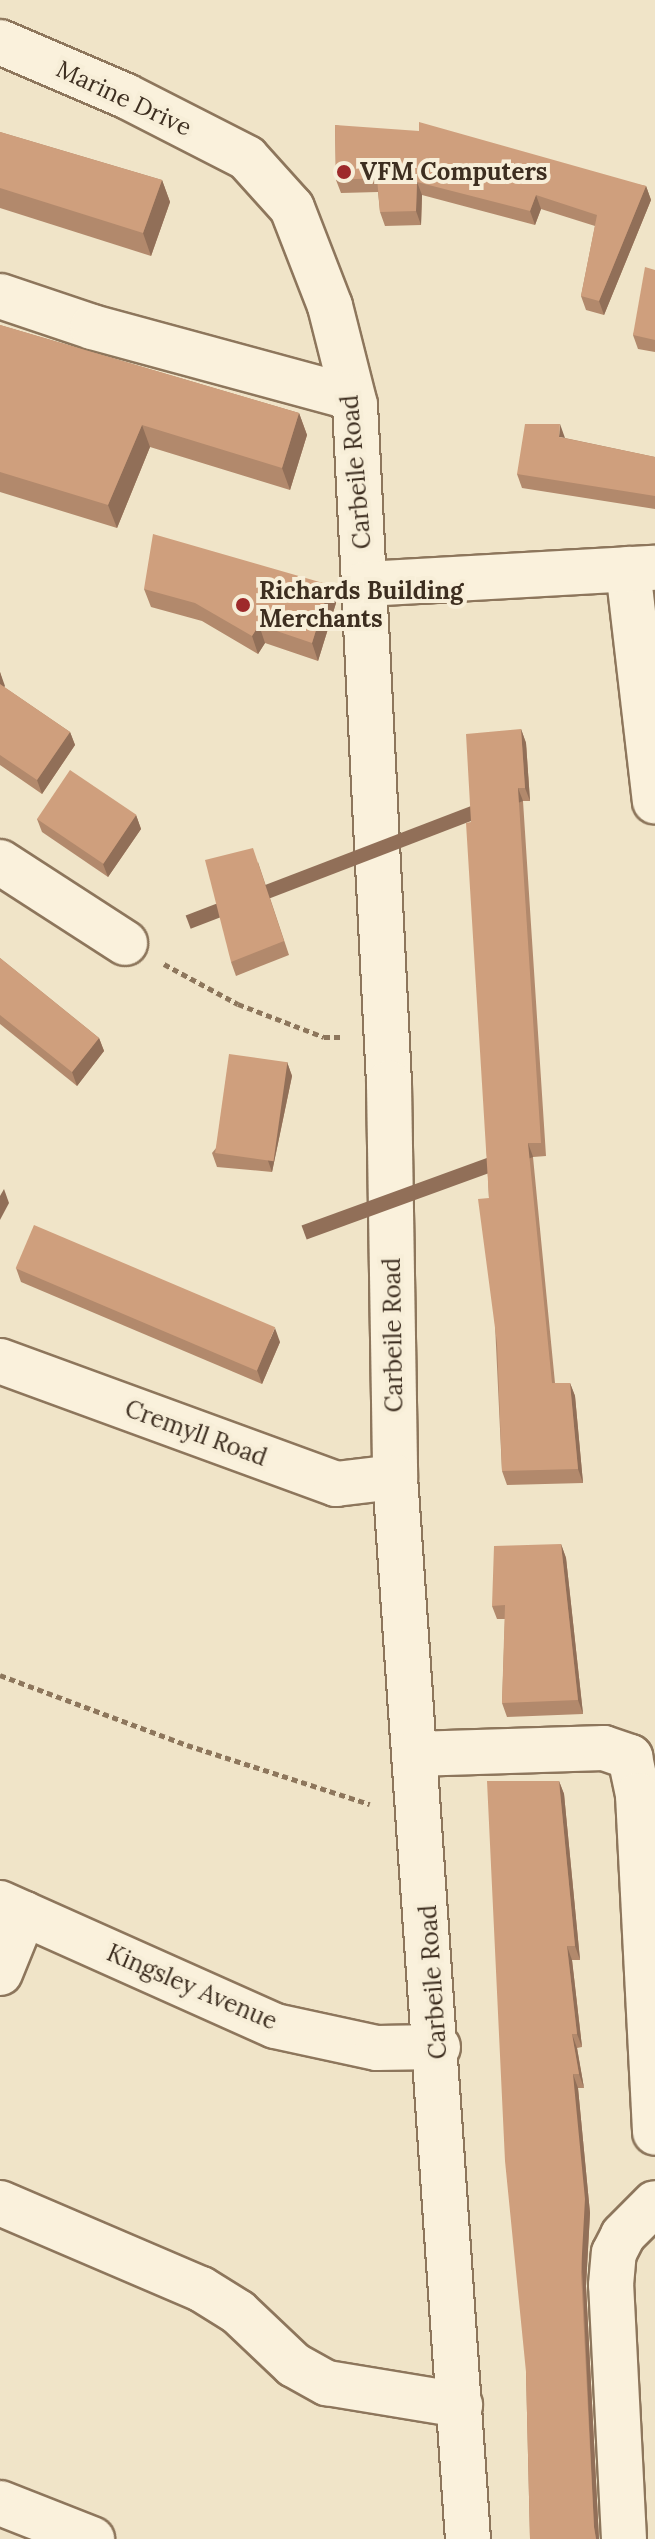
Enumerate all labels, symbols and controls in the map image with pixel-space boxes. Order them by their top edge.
street label: Marine Drive [52,54,196,142]
place label: VFM Computers [360,158,547,186]
marker: VFM Computers [335,163,353,181]
street label: Carbeile Road [335,394,377,550]
place label: Richards Building Merchants [259,577,463,633]
marker: Richards Building Merchants [234,596,252,614]
street label: Carbeile Road [377,1257,409,1413]
street label: Cremyll Road [121,1394,271,1472]
street label: Carbeile Road [413,1904,453,2060]
street label: Kingsley Avenue [103,1938,281,2036]

